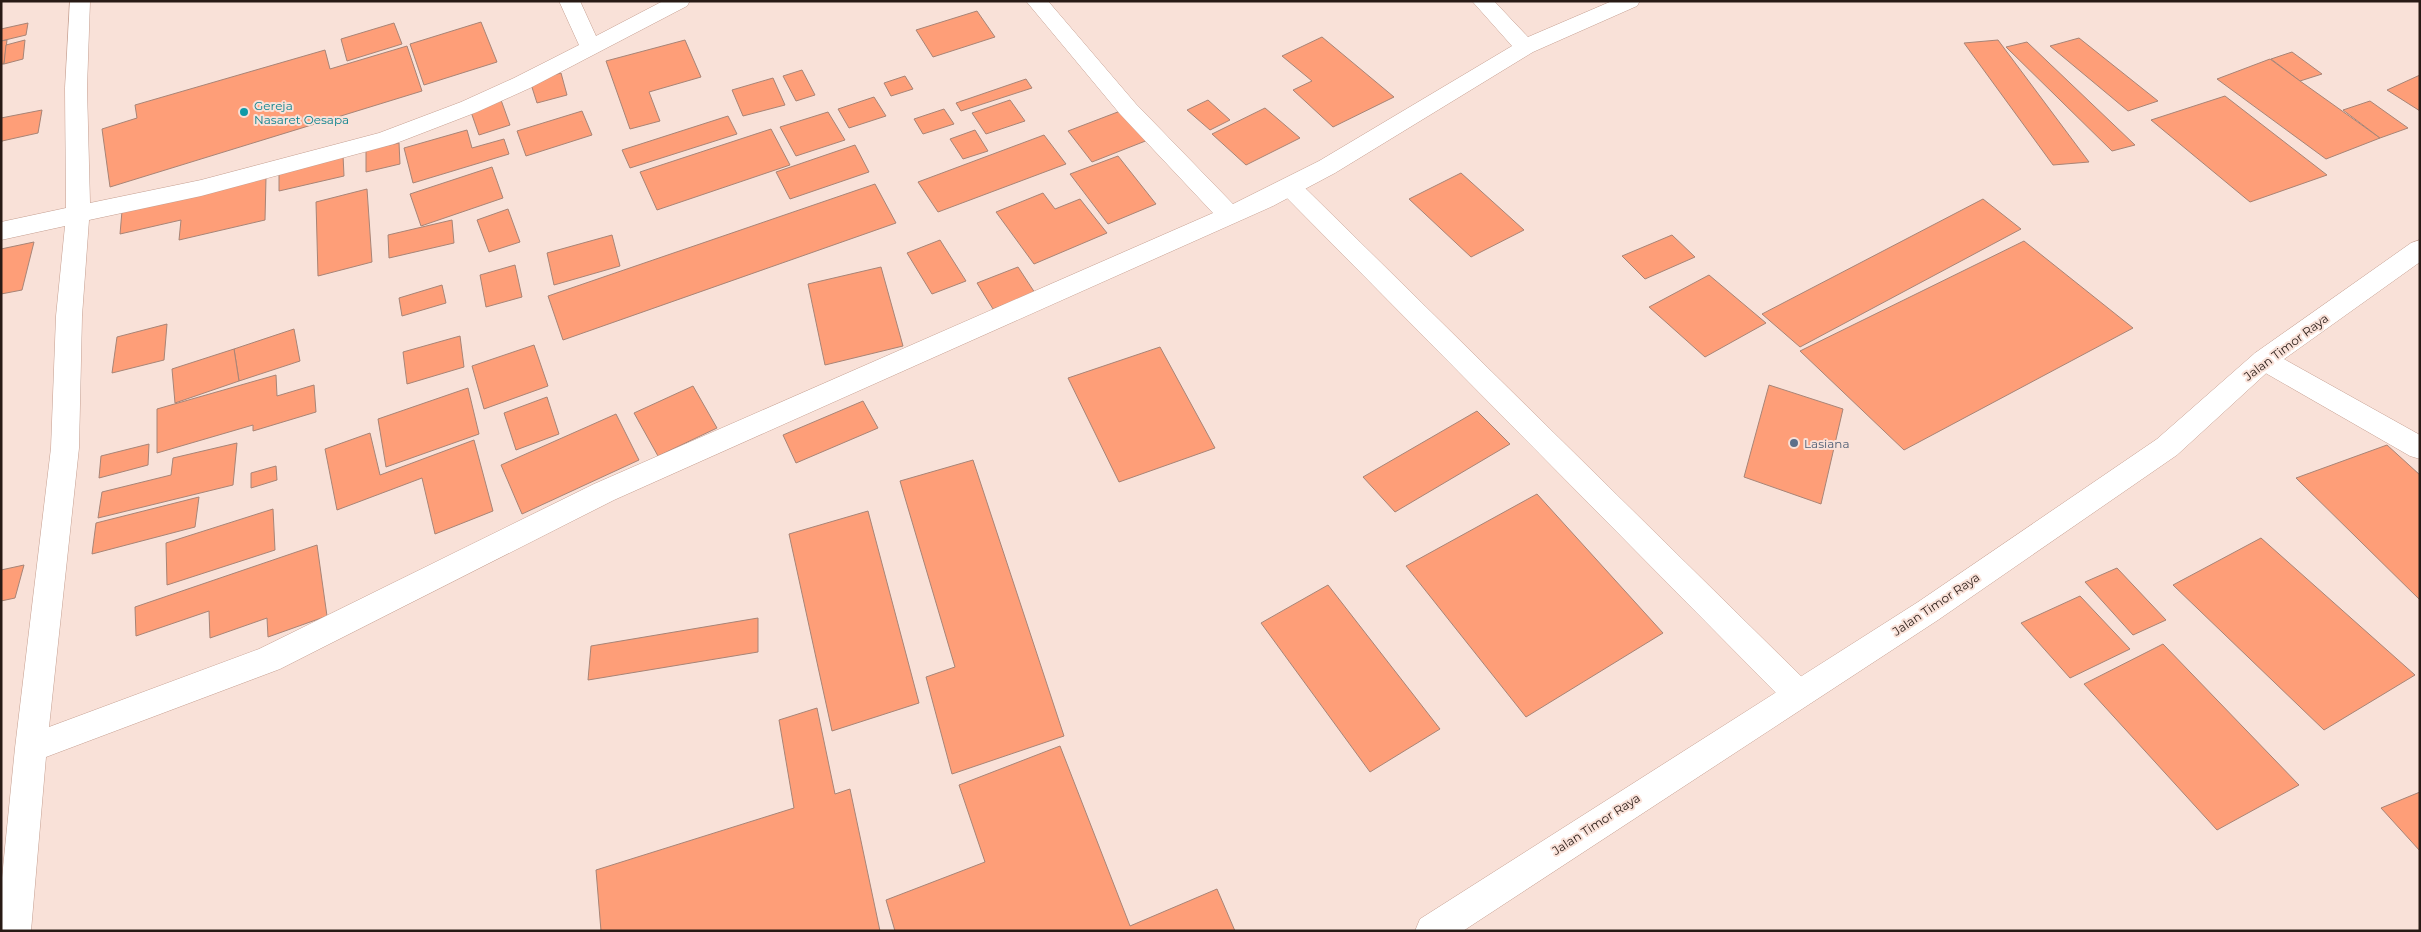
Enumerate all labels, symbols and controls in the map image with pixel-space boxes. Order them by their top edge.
place label: Gereja Nasaret Oesapa [254,98,349,127]
marker: Gereja Nasaret Oesapa [238,106,250,118]
street label: Jalan Timor Raya [2240,310,2331,384]
place label: Lasiana [1804,436,1850,451]
marker: Lasiana [1788,437,1800,449]
street label: Jalan Timor Raya [1889,569,1982,639]
street label: Jalan Timor Raya [1548,790,1643,859]

